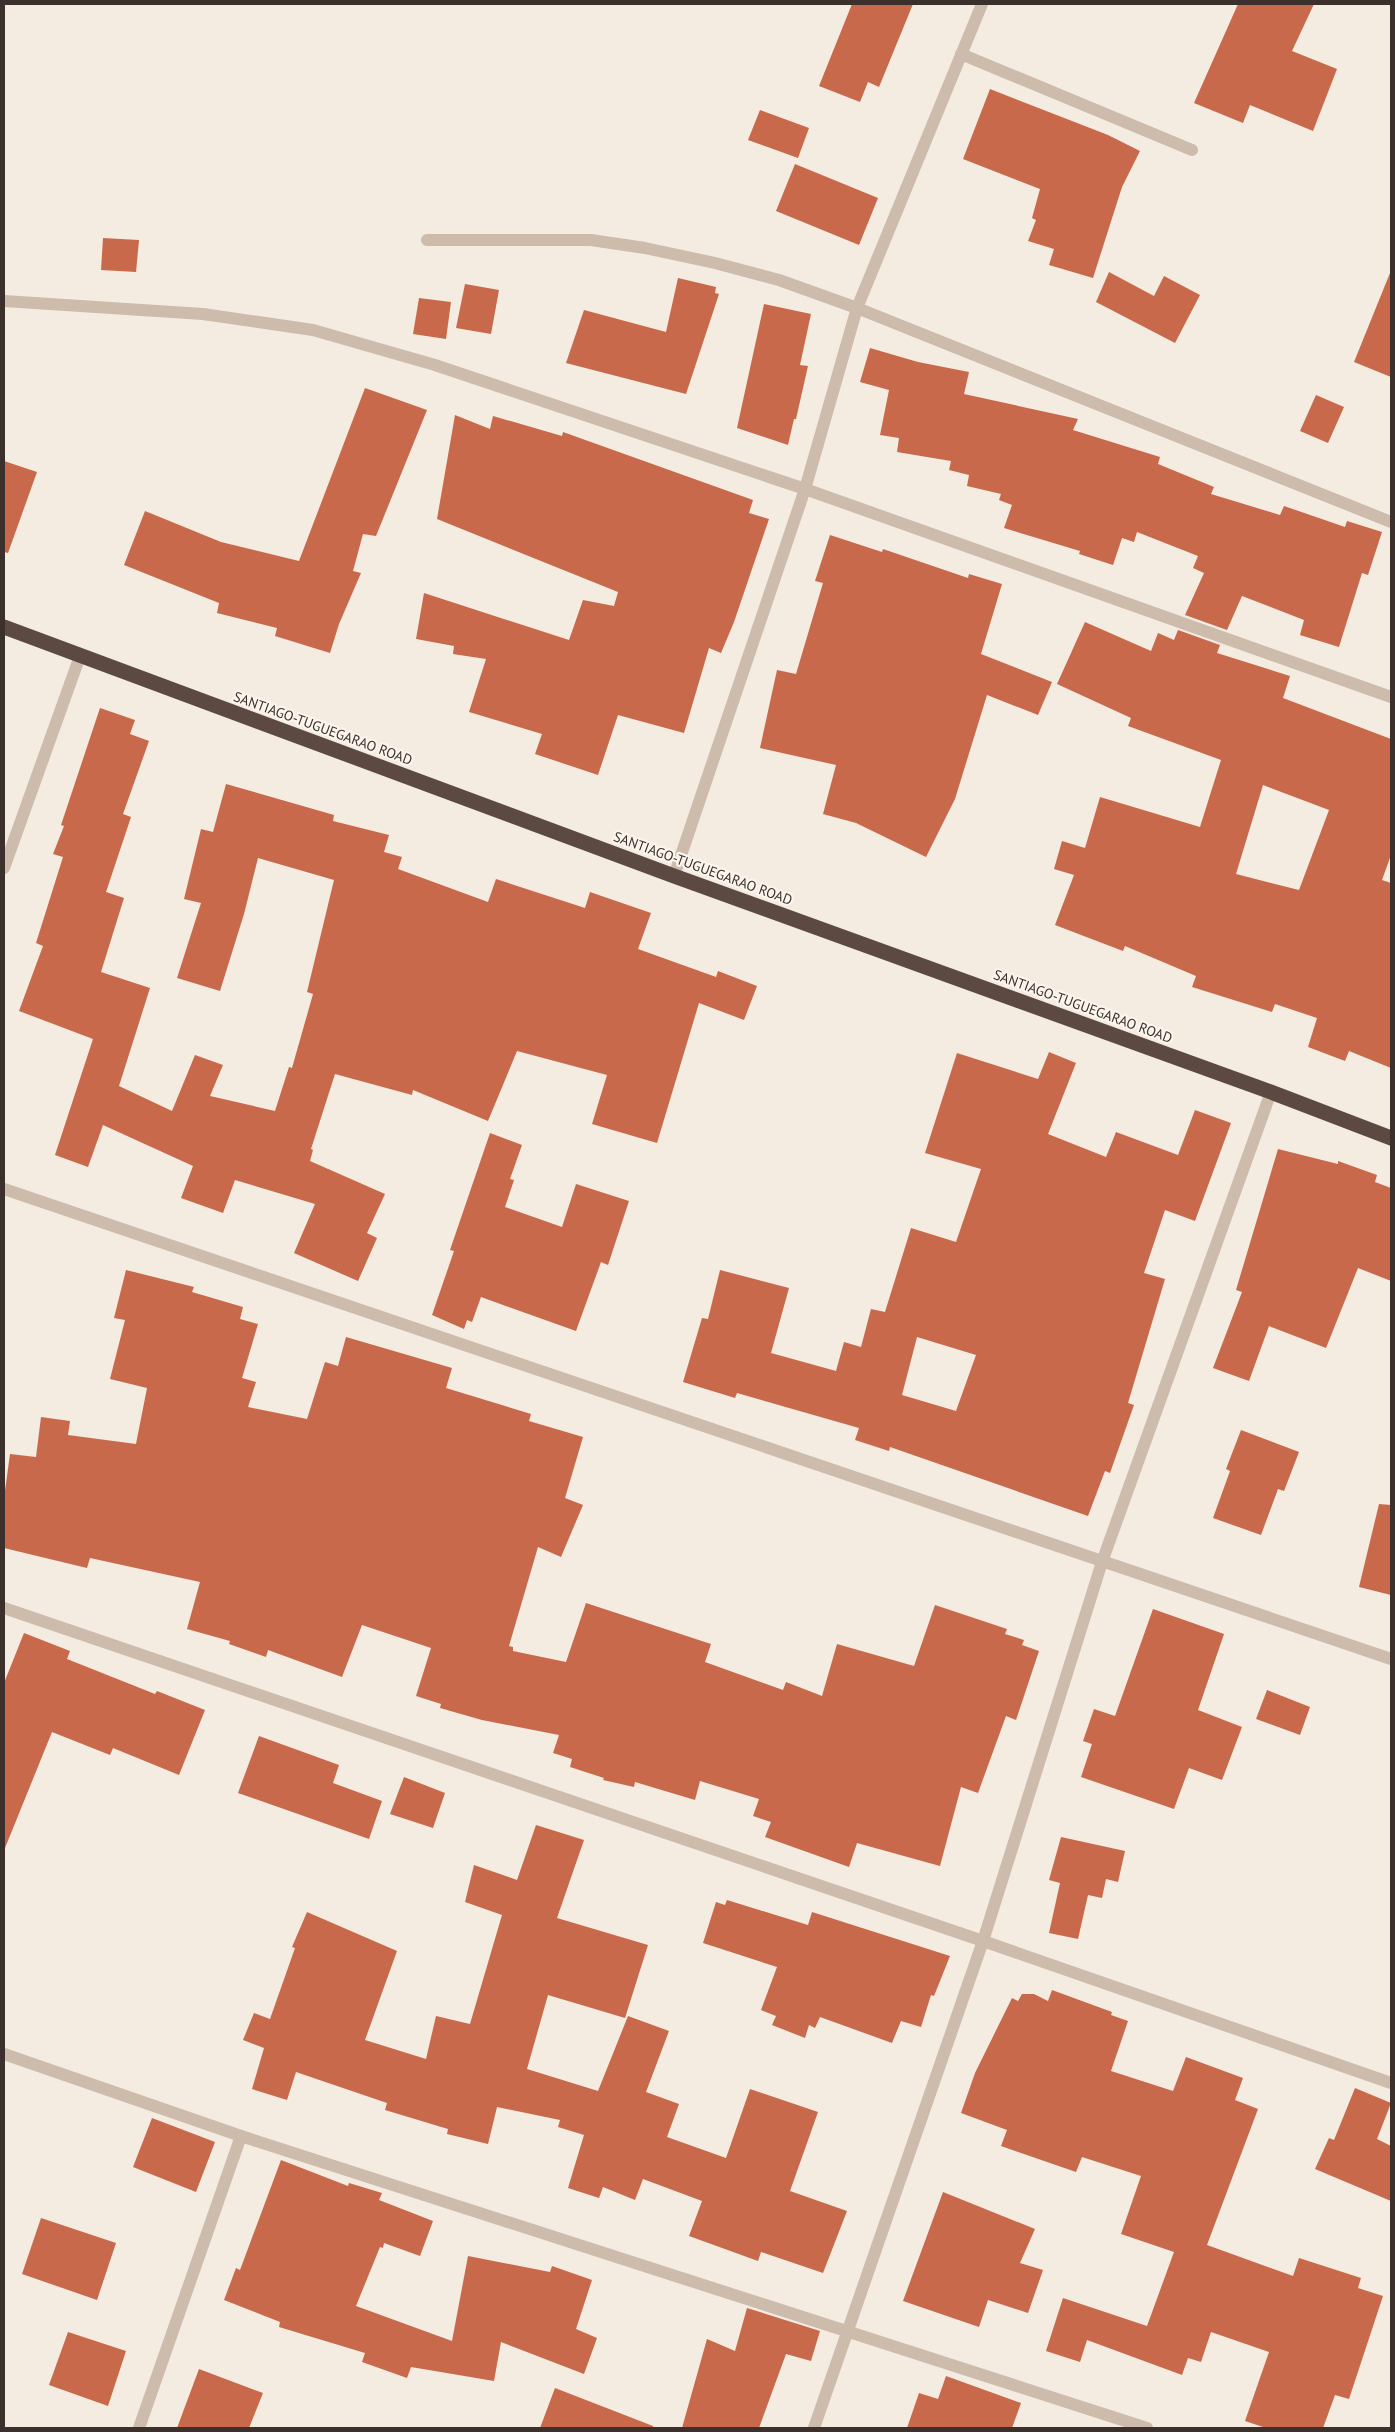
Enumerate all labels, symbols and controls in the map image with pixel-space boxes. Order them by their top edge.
street label: SANTIAGO-TUGUEGARAO ROAD [231,687,415,769]
street label: SANTIAGO-TUGUEGARAO ROAD [611,827,795,909]
street label: SANTIAGO-TUGUEGARAO ROAD [991,965,1175,1047]

